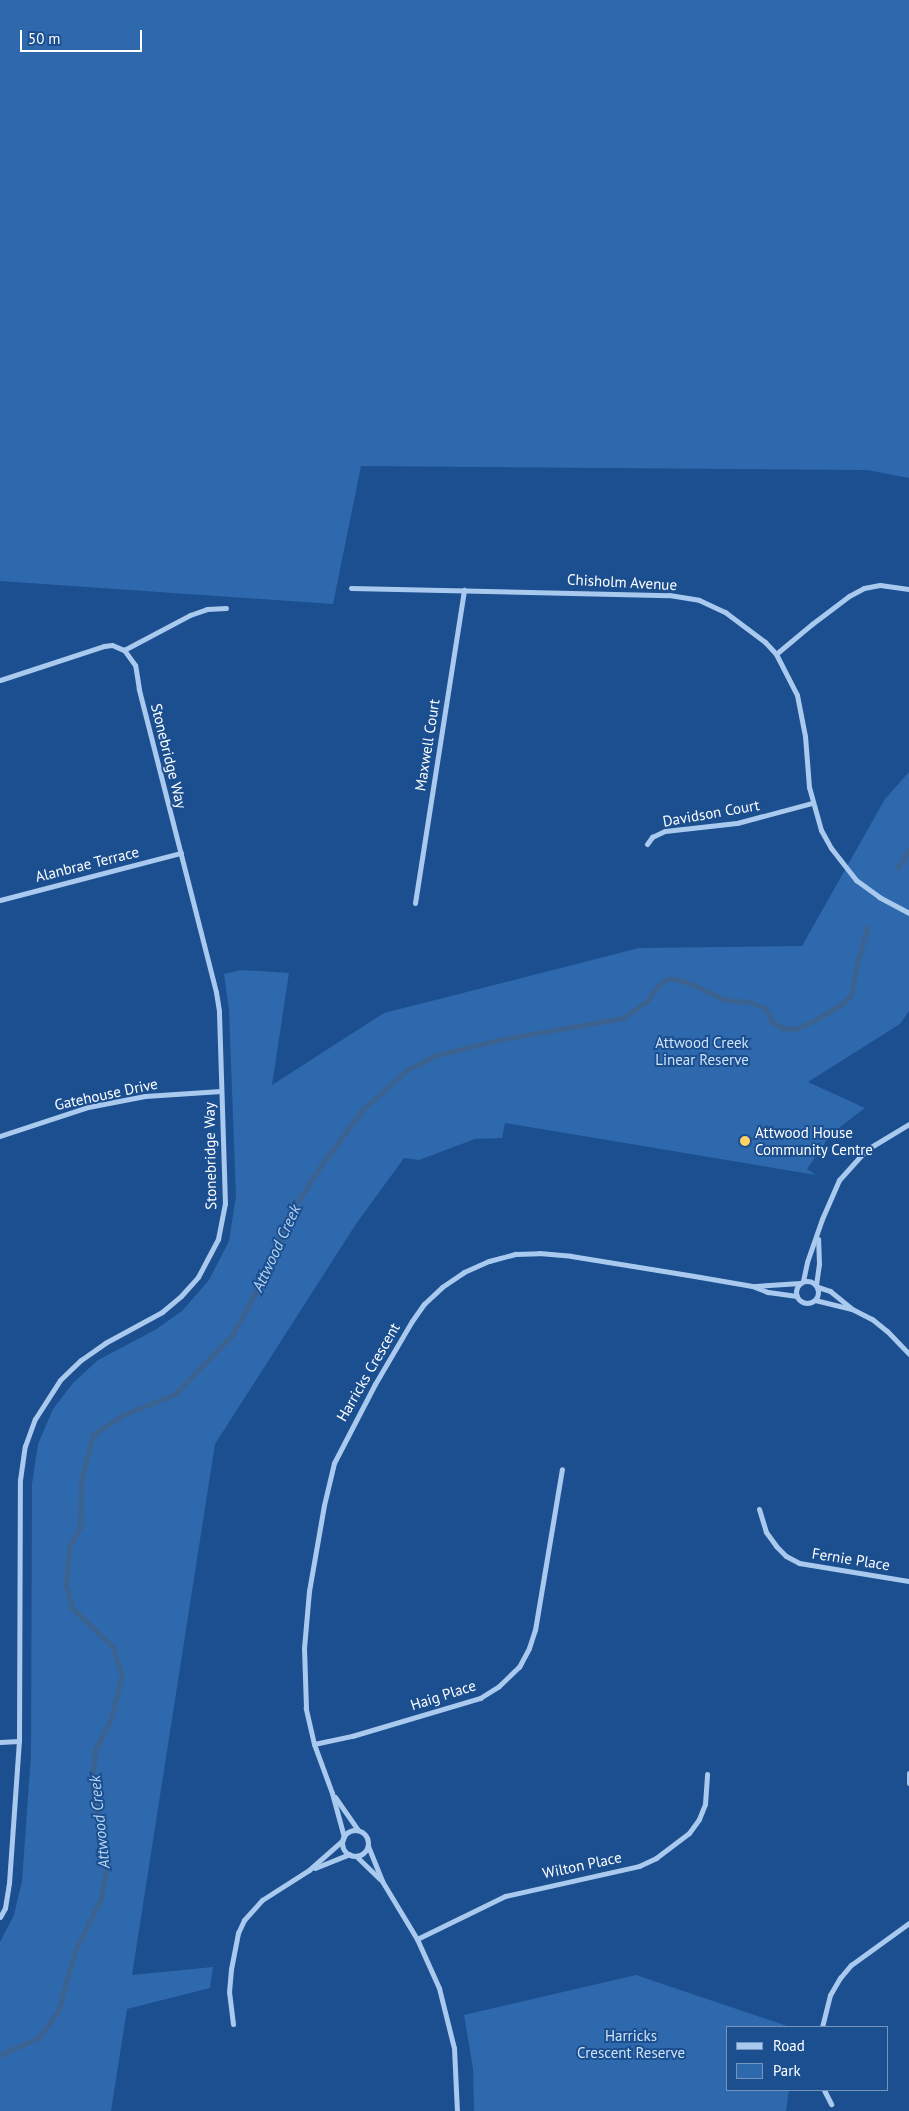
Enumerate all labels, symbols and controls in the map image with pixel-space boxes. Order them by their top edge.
scale bar [22,20,145,52]
text: 50 m [28,29,61,48]
street label: Chisholm Avenue [566,570,678,594]
street label: Maxwell Court [411,698,443,792]
street label: Stonebridge Way [147,701,191,811]
street label: Davidson Court [661,796,761,830]
street label: Alanbrae Terrace [33,842,141,886]
park label: Attwood Creek Linear Reserve [655,1033,749,1068]
street label: Gatehouse Drive [53,1074,159,1114]
street label: Stonebridge Way [200,1102,220,1210]
place label: Attwood House Community Centre [755,1123,873,1158]
marker: Attwood House Community Centre [739,1135,751,1147]
water label: Attwood Creek [248,1202,304,1294]
street label: Harricks Crescent [333,1320,403,1424]
street label: Fernie Place [811,1544,891,1574]
street label: Haig Place [408,1676,478,1714]
water label: Attwood Creek [85,1774,113,1870]
street label: Wilton Place [541,1848,623,1882]
park label: Harricks Crescent Reserve [577,2026,685,2061]
legend [726,2026,889,2091]
text: Road [773,2036,805,2055]
text: Park [773,2061,801,2080]

